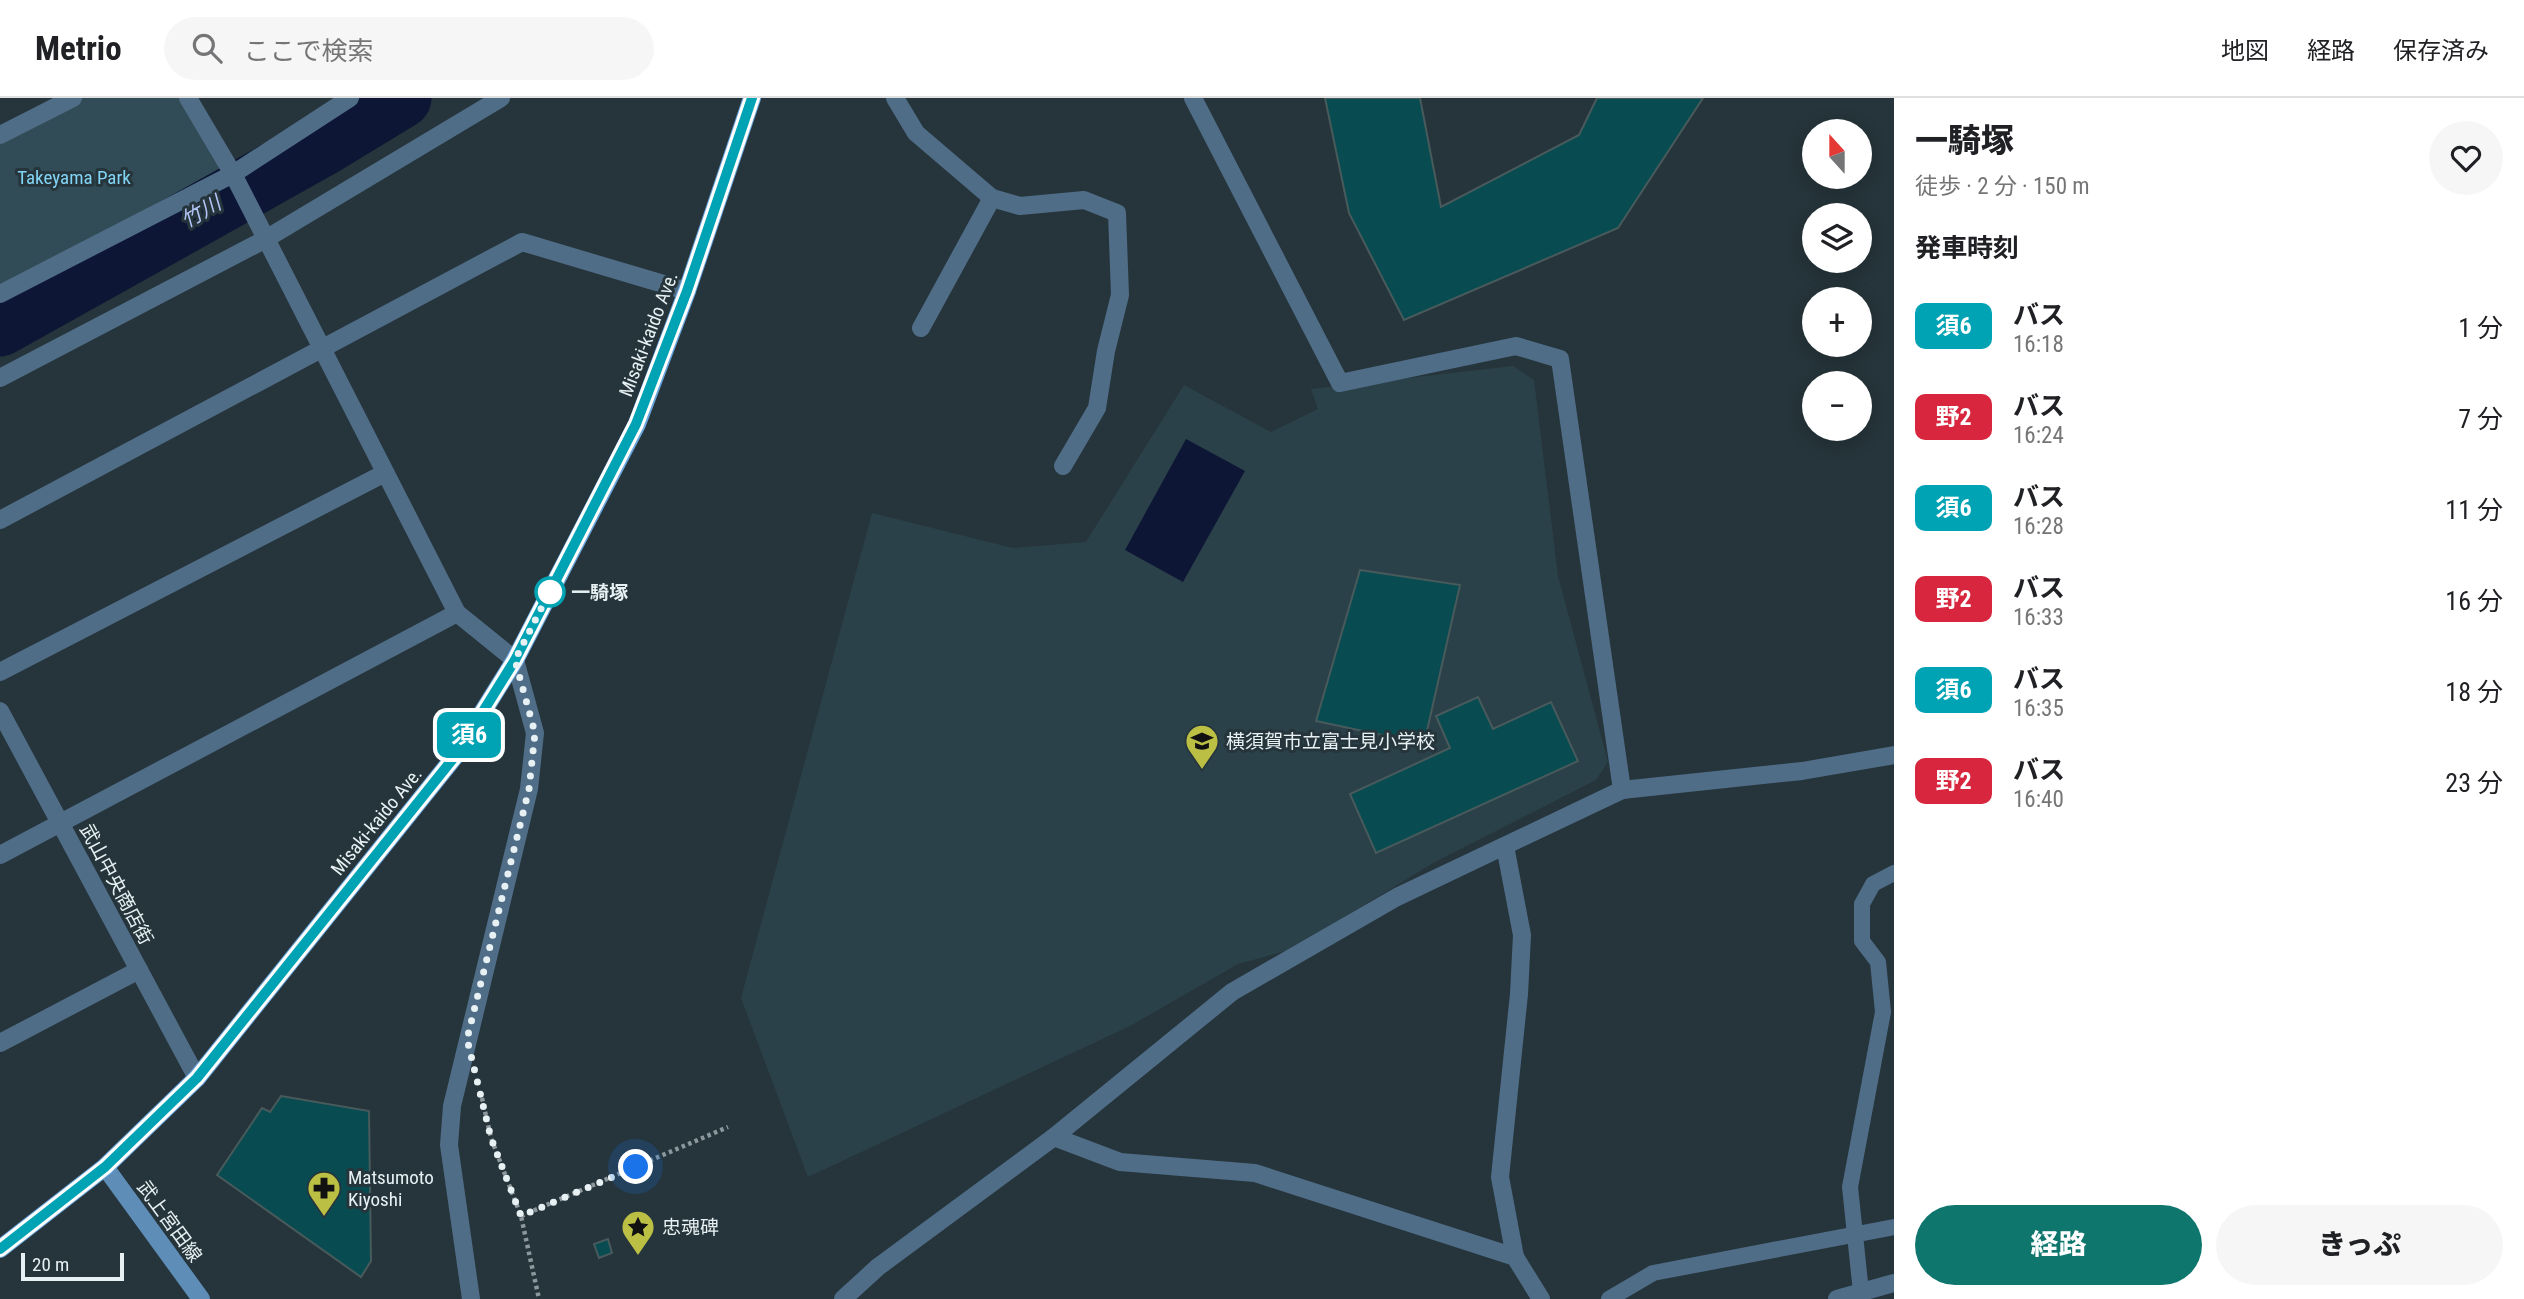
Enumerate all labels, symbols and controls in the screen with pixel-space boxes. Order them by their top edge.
search box [164,17,654,80]
text: Metrio [35,29,122,68]
icon: search [188,29,226,67]
text: ここで検索 [244,36,374,66]
text: 地図 [2221,37,2269,65]
text: 経路 [2307,37,2355,65]
text: 保存済み [2393,37,2489,65]
north arrow [1802,119,1872,189]
map controls [1802,119,1872,441]
text: 一騎塚 [1915,121,2014,160]
button: heart [2429,121,2503,195]
park label: Takeyama Park [17,166,131,189]
text: 徒歩 · 2 分 · 150 m [1915,173,2090,200]
water label: 竹川 [177,190,227,233]
button: layers [1802,203,1872,273]
text: 発車時刻 [1915,233,2019,263]
street label: Misaki-kaido Ave. [614,268,683,400]
button: + [1802,287,1872,357]
text: バス [2013,300,2065,330]
text: 須6 [1935,312,1972,340]
text: 1 分 [2458,313,2503,343]
text: 16:18 [2013,331,2064,358]
button: − [1802,371,1872,441]
text: バス [2013,391,2065,421]
text: 野2 [1935,403,1972,431]
text: 7 分 [2458,404,2503,434]
text: 16:24 [2013,422,2064,449]
text: バス [2013,482,2065,512]
text: 須6 [1935,494,1972,522]
text: 11 分 [2445,495,2503,525]
text: 16:28 [2013,513,2064,540]
text: バス [2013,573,2065,603]
marker: 一騎塚 [535,577,565,607]
place label: 一騎塚 [571,581,628,604]
text: 野2 [1935,585,1972,613]
text: 16 分 [2445,586,2503,616]
text: 16:33 [2013,604,2064,631]
text: バス [2013,664,2065,694]
text: 須6 [1935,676,1972,704]
text: 18 分 [2445,677,2503,707]
text: 16:35 [2013,695,2064,722]
line badge: 須6 [438,712,500,758]
text: 須6 [451,721,487,749]
school or university icon: 横須賀市立富士見小学校 [1183,722,1221,771]
place label: 横須賀市立富士見小学校 [1226,730,1435,753]
text: バス [2013,755,2065,785]
street label: Misaki-kaido Ave. [326,763,427,880]
text: 野2 [1935,767,1972,795]
text: 23 分 [2445,768,2503,798]
text: 16:40 [2013,786,2064,813]
street label: 武山中央商店街 [75,820,158,948]
your location [618,1149,653,1184]
place label: Matsumoto Kiyoshi [348,1166,434,1211]
pharmacy icon: Matsumoto Kiyoshi [305,1169,343,1218]
street label: 武上宮田線 [132,1176,207,1266]
button: 経路 [1915,1205,2202,1285]
button: きっぷ [2216,1205,2503,1285]
place icon: 忠魂碑 [619,1208,657,1257]
place label: 忠魂碑 [662,1216,719,1239]
scale bar [21,1250,124,1282]
text: 20 m [32,1253,69,1276]

